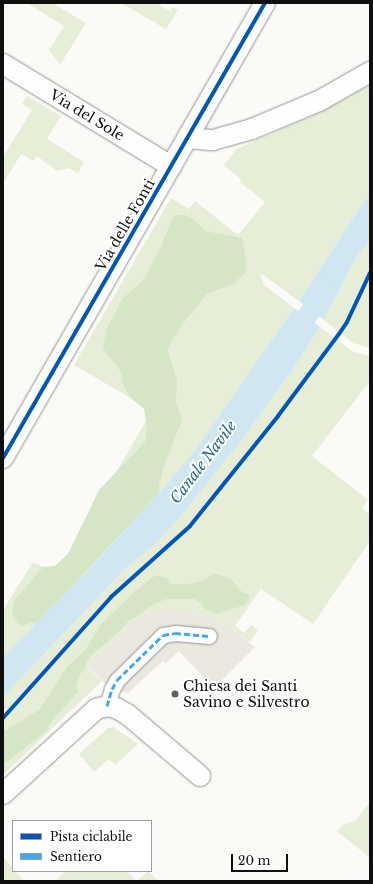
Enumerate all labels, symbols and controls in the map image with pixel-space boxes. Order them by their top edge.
street label: Via del Sole [47,86,127,144]
street label: Via delle Fonti [92,176,158,274]
water label: Canale Navile [166,417,240,507]
place label: Chiesa dei Santi Savino e Silvestro [183,678,310,710]
marker: Chiesa dei Santi Savino e Silvestro [170,689,180,699]
legend [12,820,152,872]
text: Pista ciclabile [50,829,133,844]
scale bar [233,846,290,872]
text: Sentiero [50,849,102,864]
text: 20 m [238,853,270,868]

